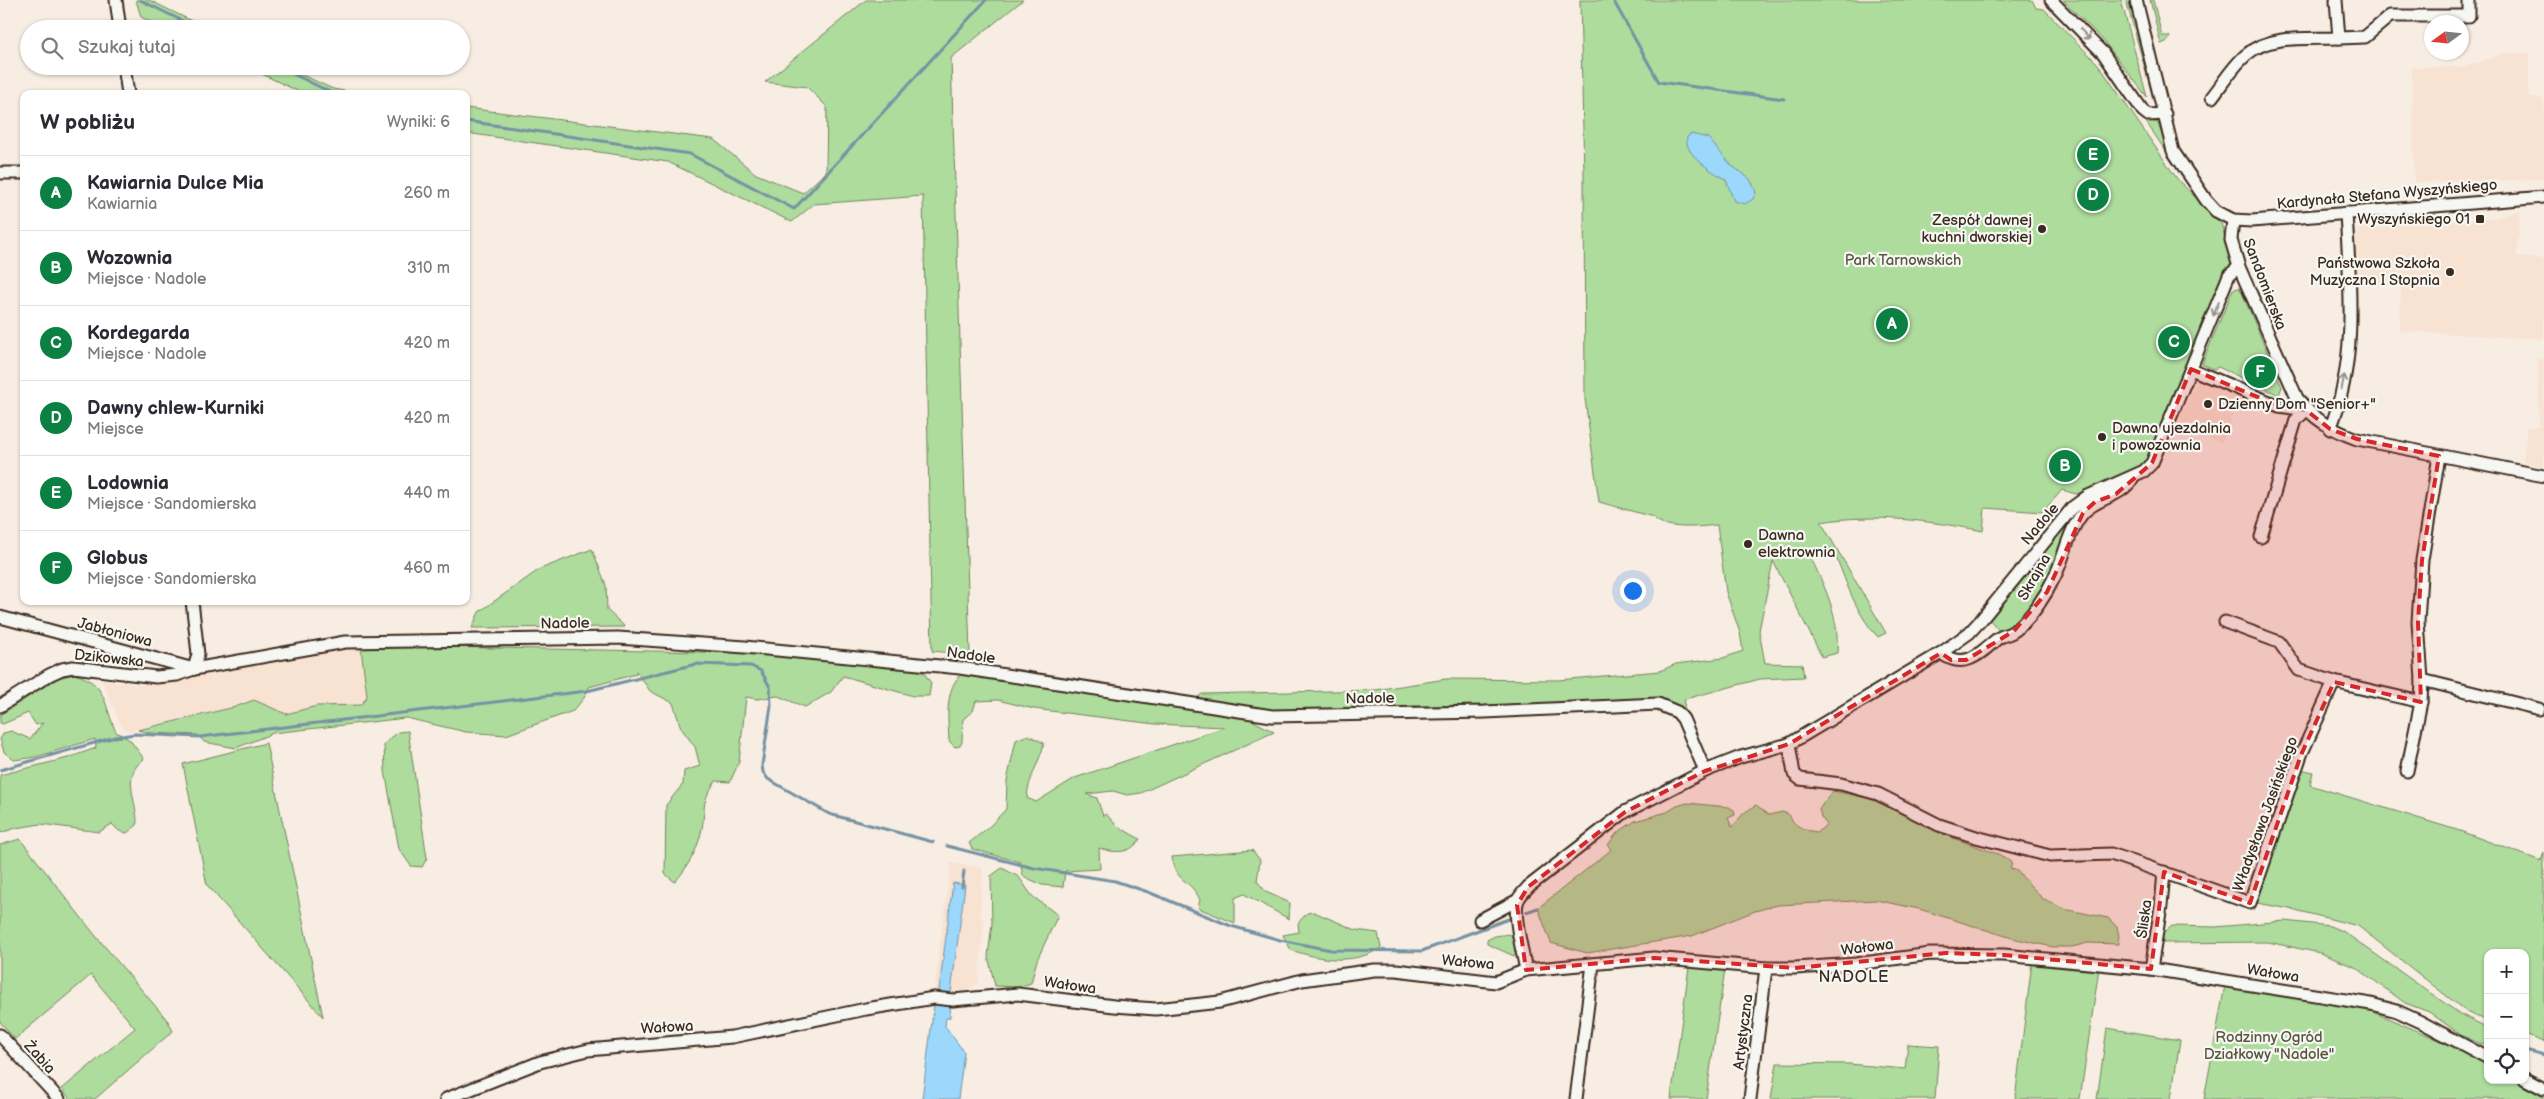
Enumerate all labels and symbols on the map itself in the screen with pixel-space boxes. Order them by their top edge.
north arrow [2424,15,2469,60]
one-way arrow [2079,28,2091,41]
pin: E [2077,136,2109,174]
street label: Kardynała Stefana Wyszyńskiego [2276,175,2498,214]
pin: D [2077,176,2109,214]
place label: Wyszyńskiego 01 [2357,210,2470,229]
place label: Zespół dawnej kuchni dworskiej [1921,211,2032,247]
marker: Wyszyńskiego 01 [2474,213,2486,225]
marker: Zespół dawnej kuchni dworskiej [2036,223,2048,235]
street label: Sandomierska [2238,236,2291,333]
park label: Park Tarnowskich [1845,251,1961,270]
place label: Państwowa Szkoła Muzyczna I Stopnia [2310,254,2440,290]
marker: Państwowa Szkoła Muzyczna I Stopnia [2444,266,2456,278]
one-way arrow [2210,301,2220,316]
pin: A [1876,305,1908,343]
pin: C [2158,323,2190,361]
pin: F [2244,353,2276,391]
one-way arrow [2338,374,2348,390]
place label: Dzienny Dom "Senior+" [2218,395,2376,414]
marker: Dzienny Dom "Senior+" [2202,398,2214,410]
place label: Dawna ujezdalnia i powozownia [2112,419,2231,455]
marker: Dawna ujezdalnia i powozownia [2096,431,2108,443]
pin: B [2049,447,2081,485]
street label: Nadole [2017,499,2063,549]
place label: Dawna elektrownia [1758,526,1836,562]
marker: Dawna elektrownia [1742,538,1754,550]
street label: Skrajna [2014,551,2055,604]
your location [1620,578,1646,604]
street label: Jabłoniowa [75,613,154,652]
street label: Nadole [540,614,590,633]
street label: Nadole [945,643,997,668]
street label: Dzikowska [73,645,145,672]
street label: Nadole [1345,689,1395,708]
street label: Władysława Jasińskiego [2229,734,2302,894]
street label: Śliska [2132,898,2157,940]
street label: Wałowa [1840,935,1894,960]
street label: Wałowa [1441,951,1495,974]
street label: Wałowa [2245,960,2300,987]
district label: NADOLE [1818,968,1890,987]
street label: Wałowa [1042,972,1097,999]
street label: Artystyczna [1729,993,1758,1071]
street label: Wałowa [640,1017,694,1038]
park label: Rodzinny Ogród Działkowy "Nadole" [2204,1028,2334,1064]
street label: Żabia [19,1036,59,1078]

